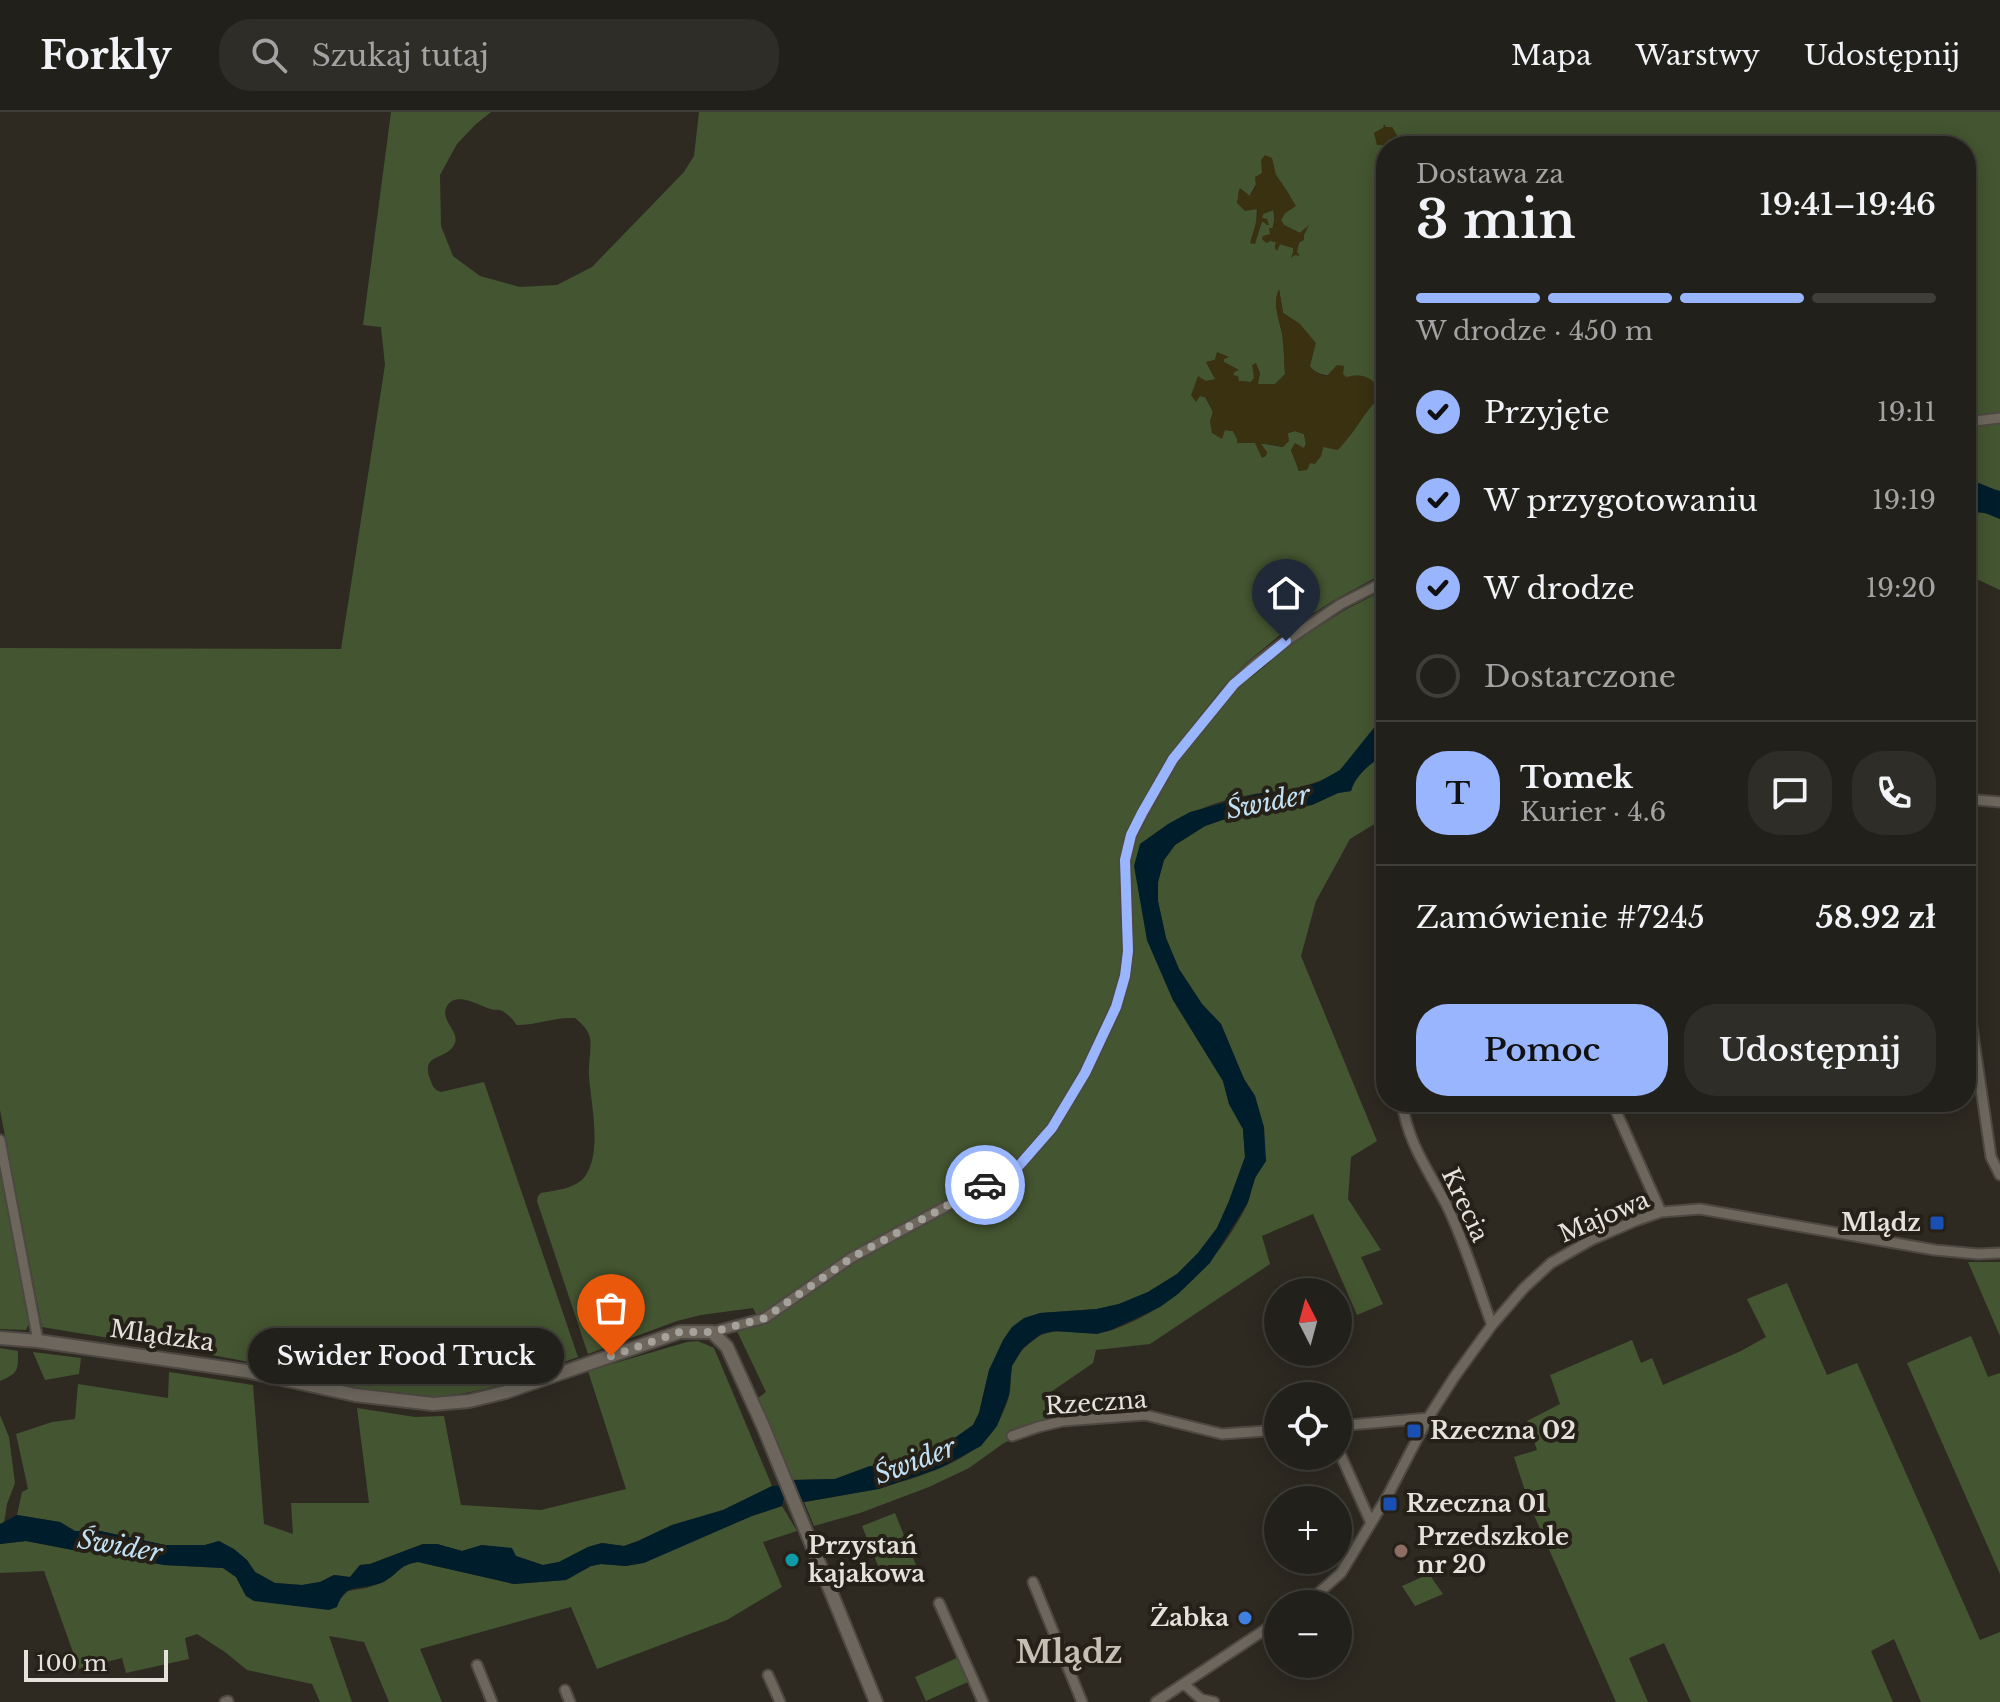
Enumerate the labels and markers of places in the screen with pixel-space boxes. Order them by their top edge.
pin [1252,559,1320,641]
place label: Mlądz [1841,1208,1921,1237]
marker: Mlądz [1928,1214,1946,1232]
pin [577,1274,645,1356]
callout: Swider Food Truck [247,1328,563,1384]
place label: Rzeczna 02 [1430,1416,1576,1445]
marker: Rzeczna 02 [1405,1422,1423,1440]
place label: Rzeczna 01 [1406,1489,1547,1518]
marker: Rzeczna 01 [1381,1495,1399,1513]
place label: Przedszkole nr 20 [1417,1522,1569,1579]
place label: Przystań kajakowa [808,1531,925,1588]
marker: Przedszkole nr 20 [1392,1542,1410,1560]
marker: Przystań kajakowa [783,1551,801,1569]
place label: Żabka [1150,1602,1229,1632]
marker: Żabka [1236,1609,1254,1627]

